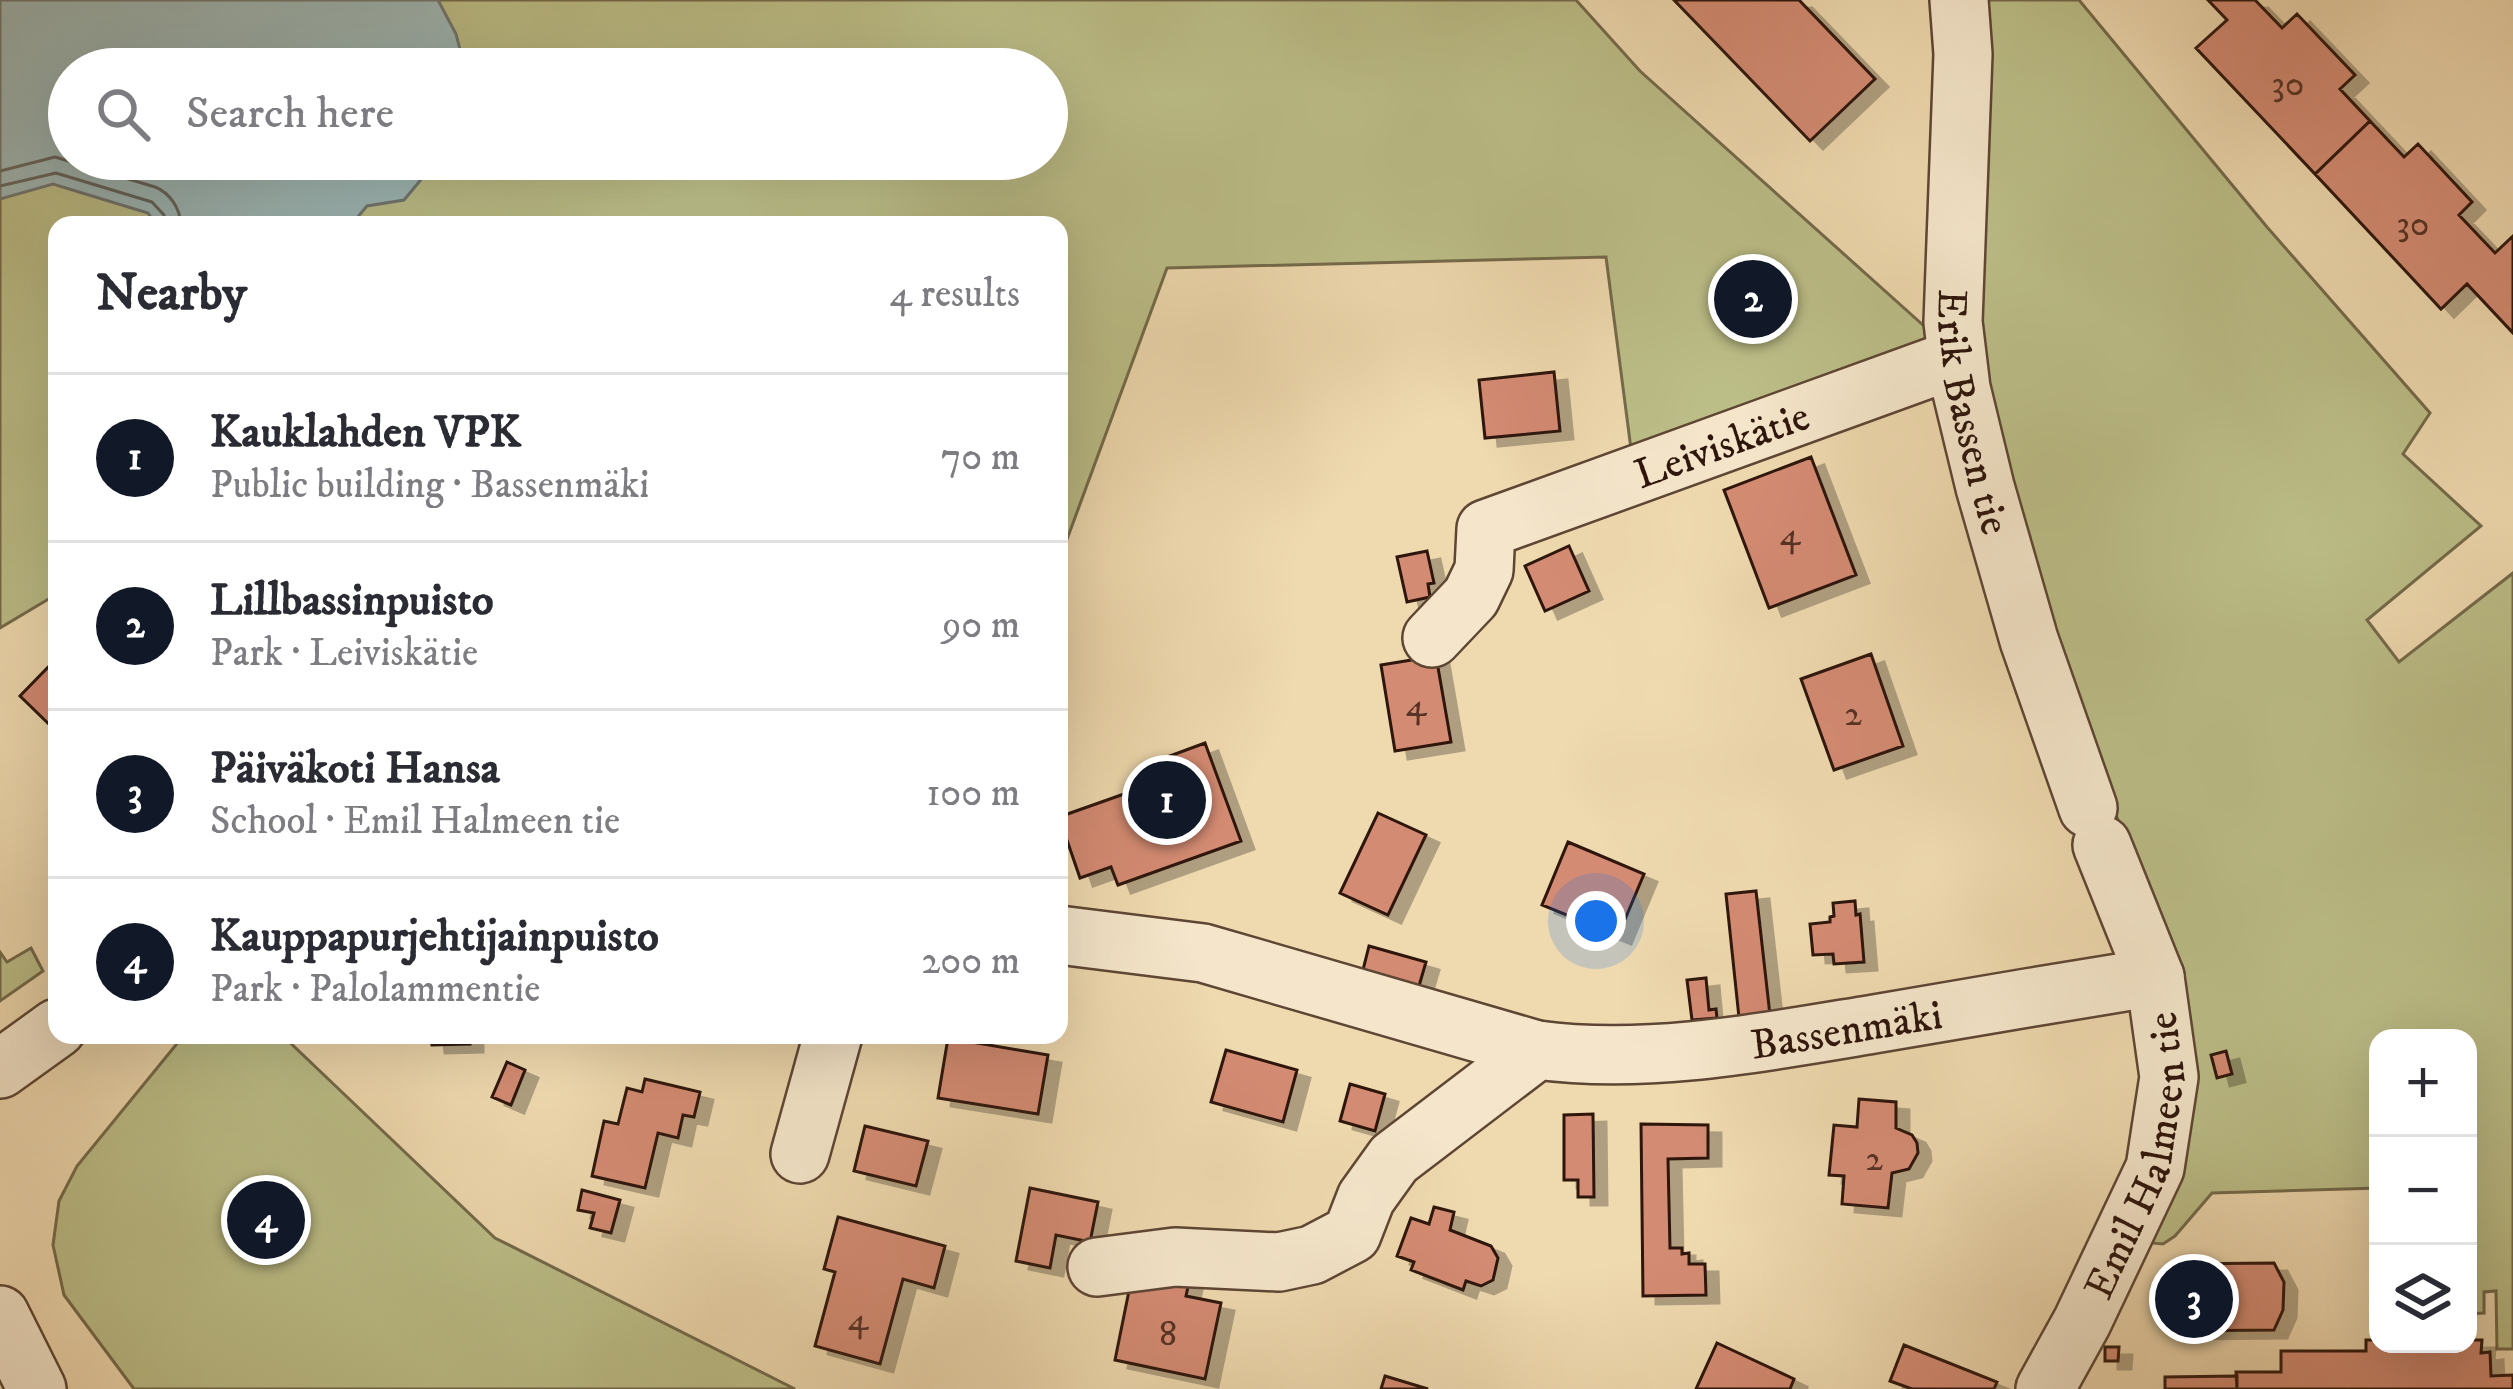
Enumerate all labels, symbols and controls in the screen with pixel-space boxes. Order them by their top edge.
search box [48,48,1068,180]
house number: 30 [2272,62,2304,107]
icon: search [90,81,156,147]
text: Search here [186,86,394,142]
house number: 30 [2397,202,2429,247]
pin: 2 [1714,254,1792,344]
text: Nearby [96,262,247,326]
text: 4 results [890,270,1020,319]
street label: Erik Bassen tie [1924,288,2020,541]
street label: Leiviskätie [1628,391,1817,502]
text: Kauklahden VPK [210,405,521,461]
text: 1 [128,433,142,482]
text: 70 m [941,433,1020,482]
text: Public building · Bassenmäki [210,461,649,510]
house number: 4 [1780,512,1802,557]
text: Lillbassinpuisto [210,573,494,629]
text: 2 [125,601,145,650]
text: 90 m [942,601,1020,650]
text: Park · Leiviskätie [210,629,478,678]
house number: 4 [1406,683,1428,728]
house number: 2 [1844,692,1862,737]
text: Päiväkoti Hansa [210,741,500,797]
pin: 1 [1128,755,1206,845]
text: 3 [128,769,142,818]
text: 100 m [926,769,1020,818]
text: School · Emil Halmeen tie [210,797,620,846]
your location [1566,891,1626,951]
text: Kauppapurjehtijainpuisto [210,909,659,965]
text: 4 [124,937,146,986]
text: 200 m [921,937,1020,986]
text: Park · Palolammentie [210,965,540,1014]
street label: Bassenmäki [1748,990,1946,1073]
street label: Emil Halmeen tie [2074,1008,2199,1308]
map controls [2369,1029,2477,1353]
button: + [2369,1029,2477,1137]
house number: 2 [1865,1137,1883,1182]
button: − [2369,1137,2477,1245]
pin: 4 [227,1175,305,1265]
button: layers [2369,1245,2477,1353]
pin: 3 [2155,1254,2233,1344]
house number: 4 [848,1297,870,1342]
house number: 8 [1159,1312,1177,1357]

